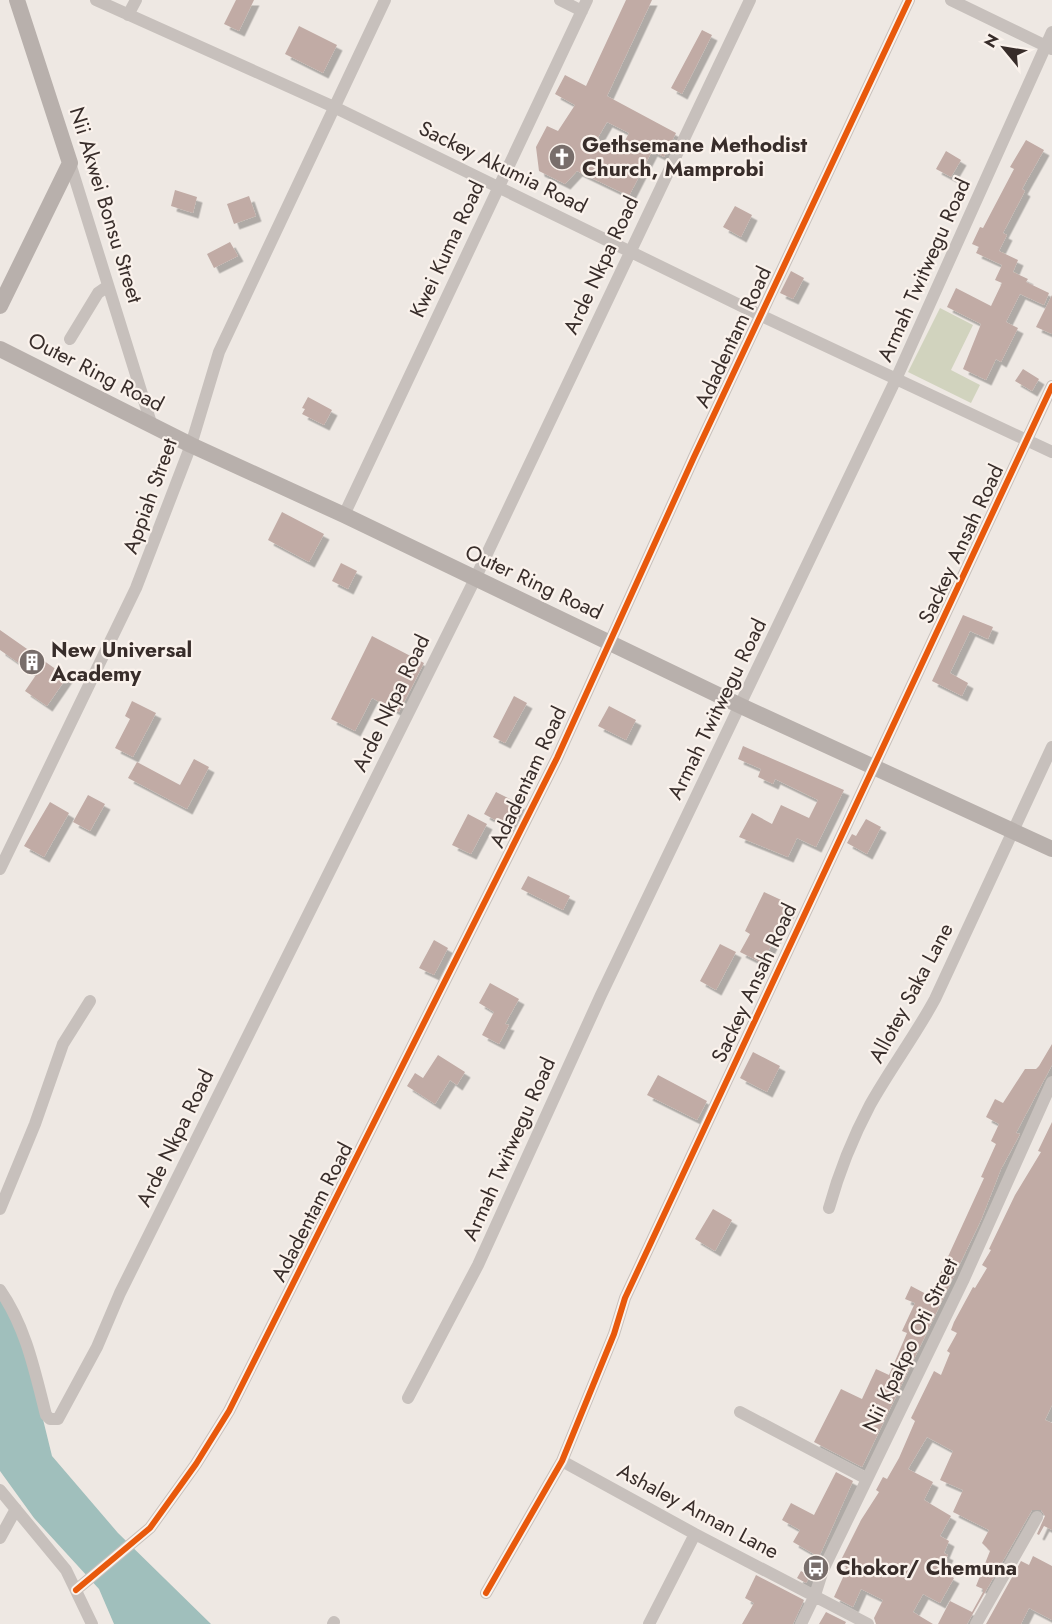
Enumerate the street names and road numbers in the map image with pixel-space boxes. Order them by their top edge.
street label: Nii Akwei Bonsu Street [62,103,150,307]
street label: Sackey Akumia Road [414,113,592,221]
street label: Armah Twitwegu Road [870,173,978,367]
street label: Kwei Kuma Road [402,176,492,322]
street label: Arde Nkpa Road [556,191,646,339]
street label: Adadentam Road [687,261,779,413]
street label: Outer Ring Road [23,325,169,419]
street label: Appiah Street [115,434,185,558]
street label: Sackey Ansah Road [911,459,1011,629]
street label: Outer Ring Road [460,537,608,627]
street label: Armah Twitwegu Road [660,613,774,805]
street label: Arde Nkpa Road [345,629,437,777]
street label: Adadentam Road [482,701,574,853]
street label: Sackey Ansah Road [704,898,804,1068]
street label: Allotey Saka Lane [861,918,961,1068]
street label: Armah Twitwegu Road [455,1052,563,1246]
street label: Arde Nkpa Road [129,1064,221,1212]
street label: Adadentam Road [264,1137,360,1287]
street label: Nii Kpakpo Oti Street [855,1253,965,1437]
street label: Ashaley Annan Lane [612,1456,784,1566]

